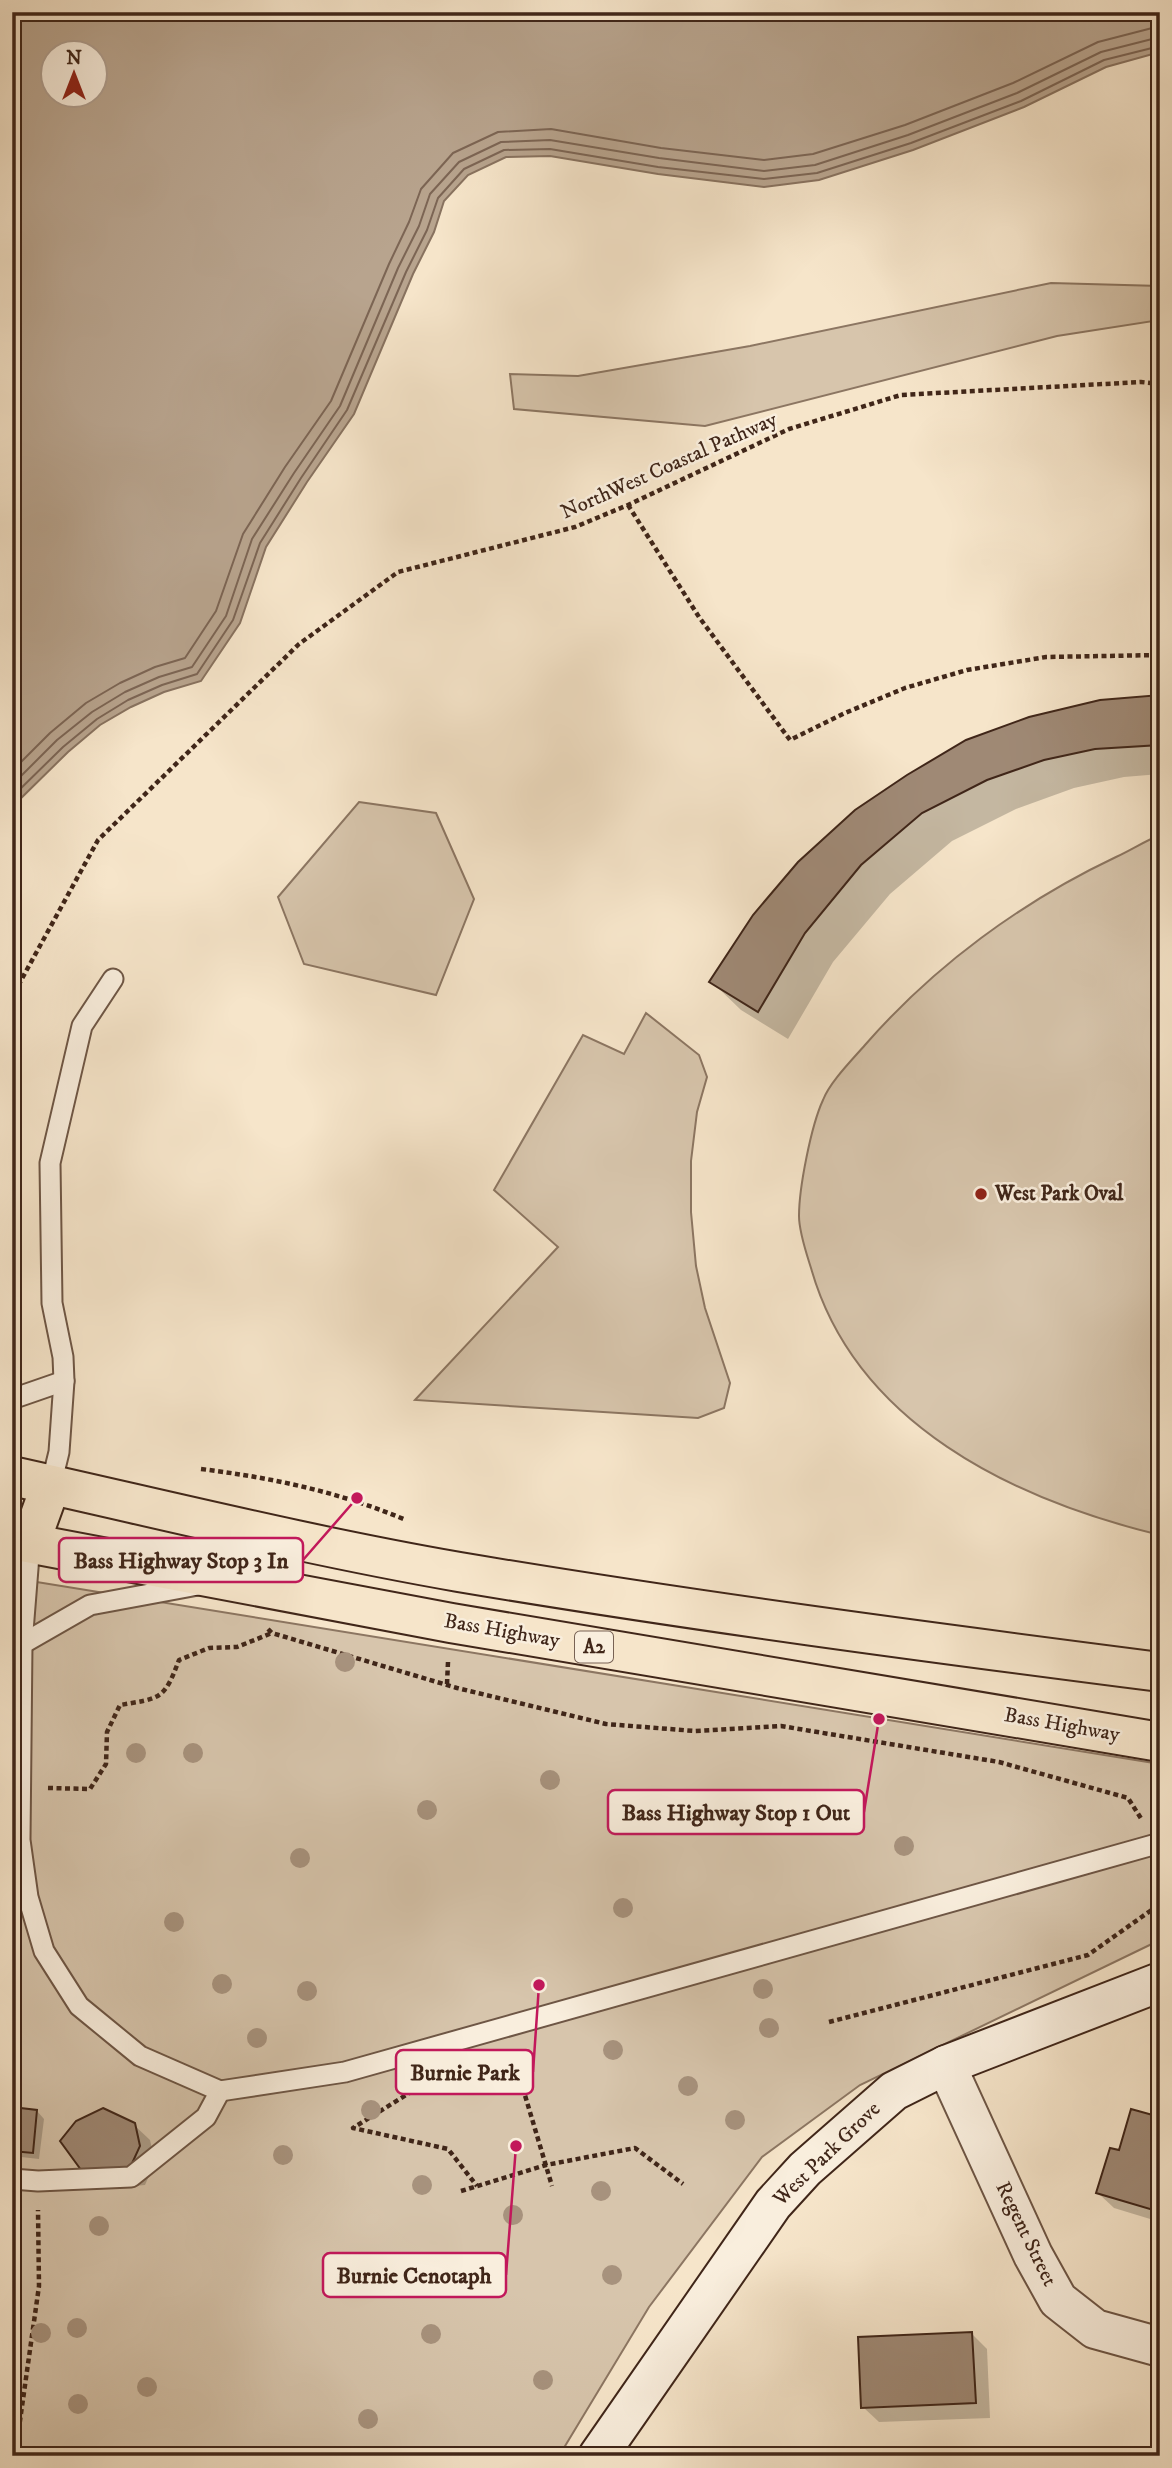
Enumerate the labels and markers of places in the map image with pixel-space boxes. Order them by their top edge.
place label: West Park Oval [994,1181,1124,1207]
marker: West Park Oval [973,1186,989,1202]
callout: Bass Highway Stop 3 In [59,1538,303,1582]
callout: Bass Highway Stop 1 Out [608,1790,864,1834]
callout: Burnie Park [396,2050,533,2094]
callout: Burnie Cenotaph [323,2253,506,2297]

